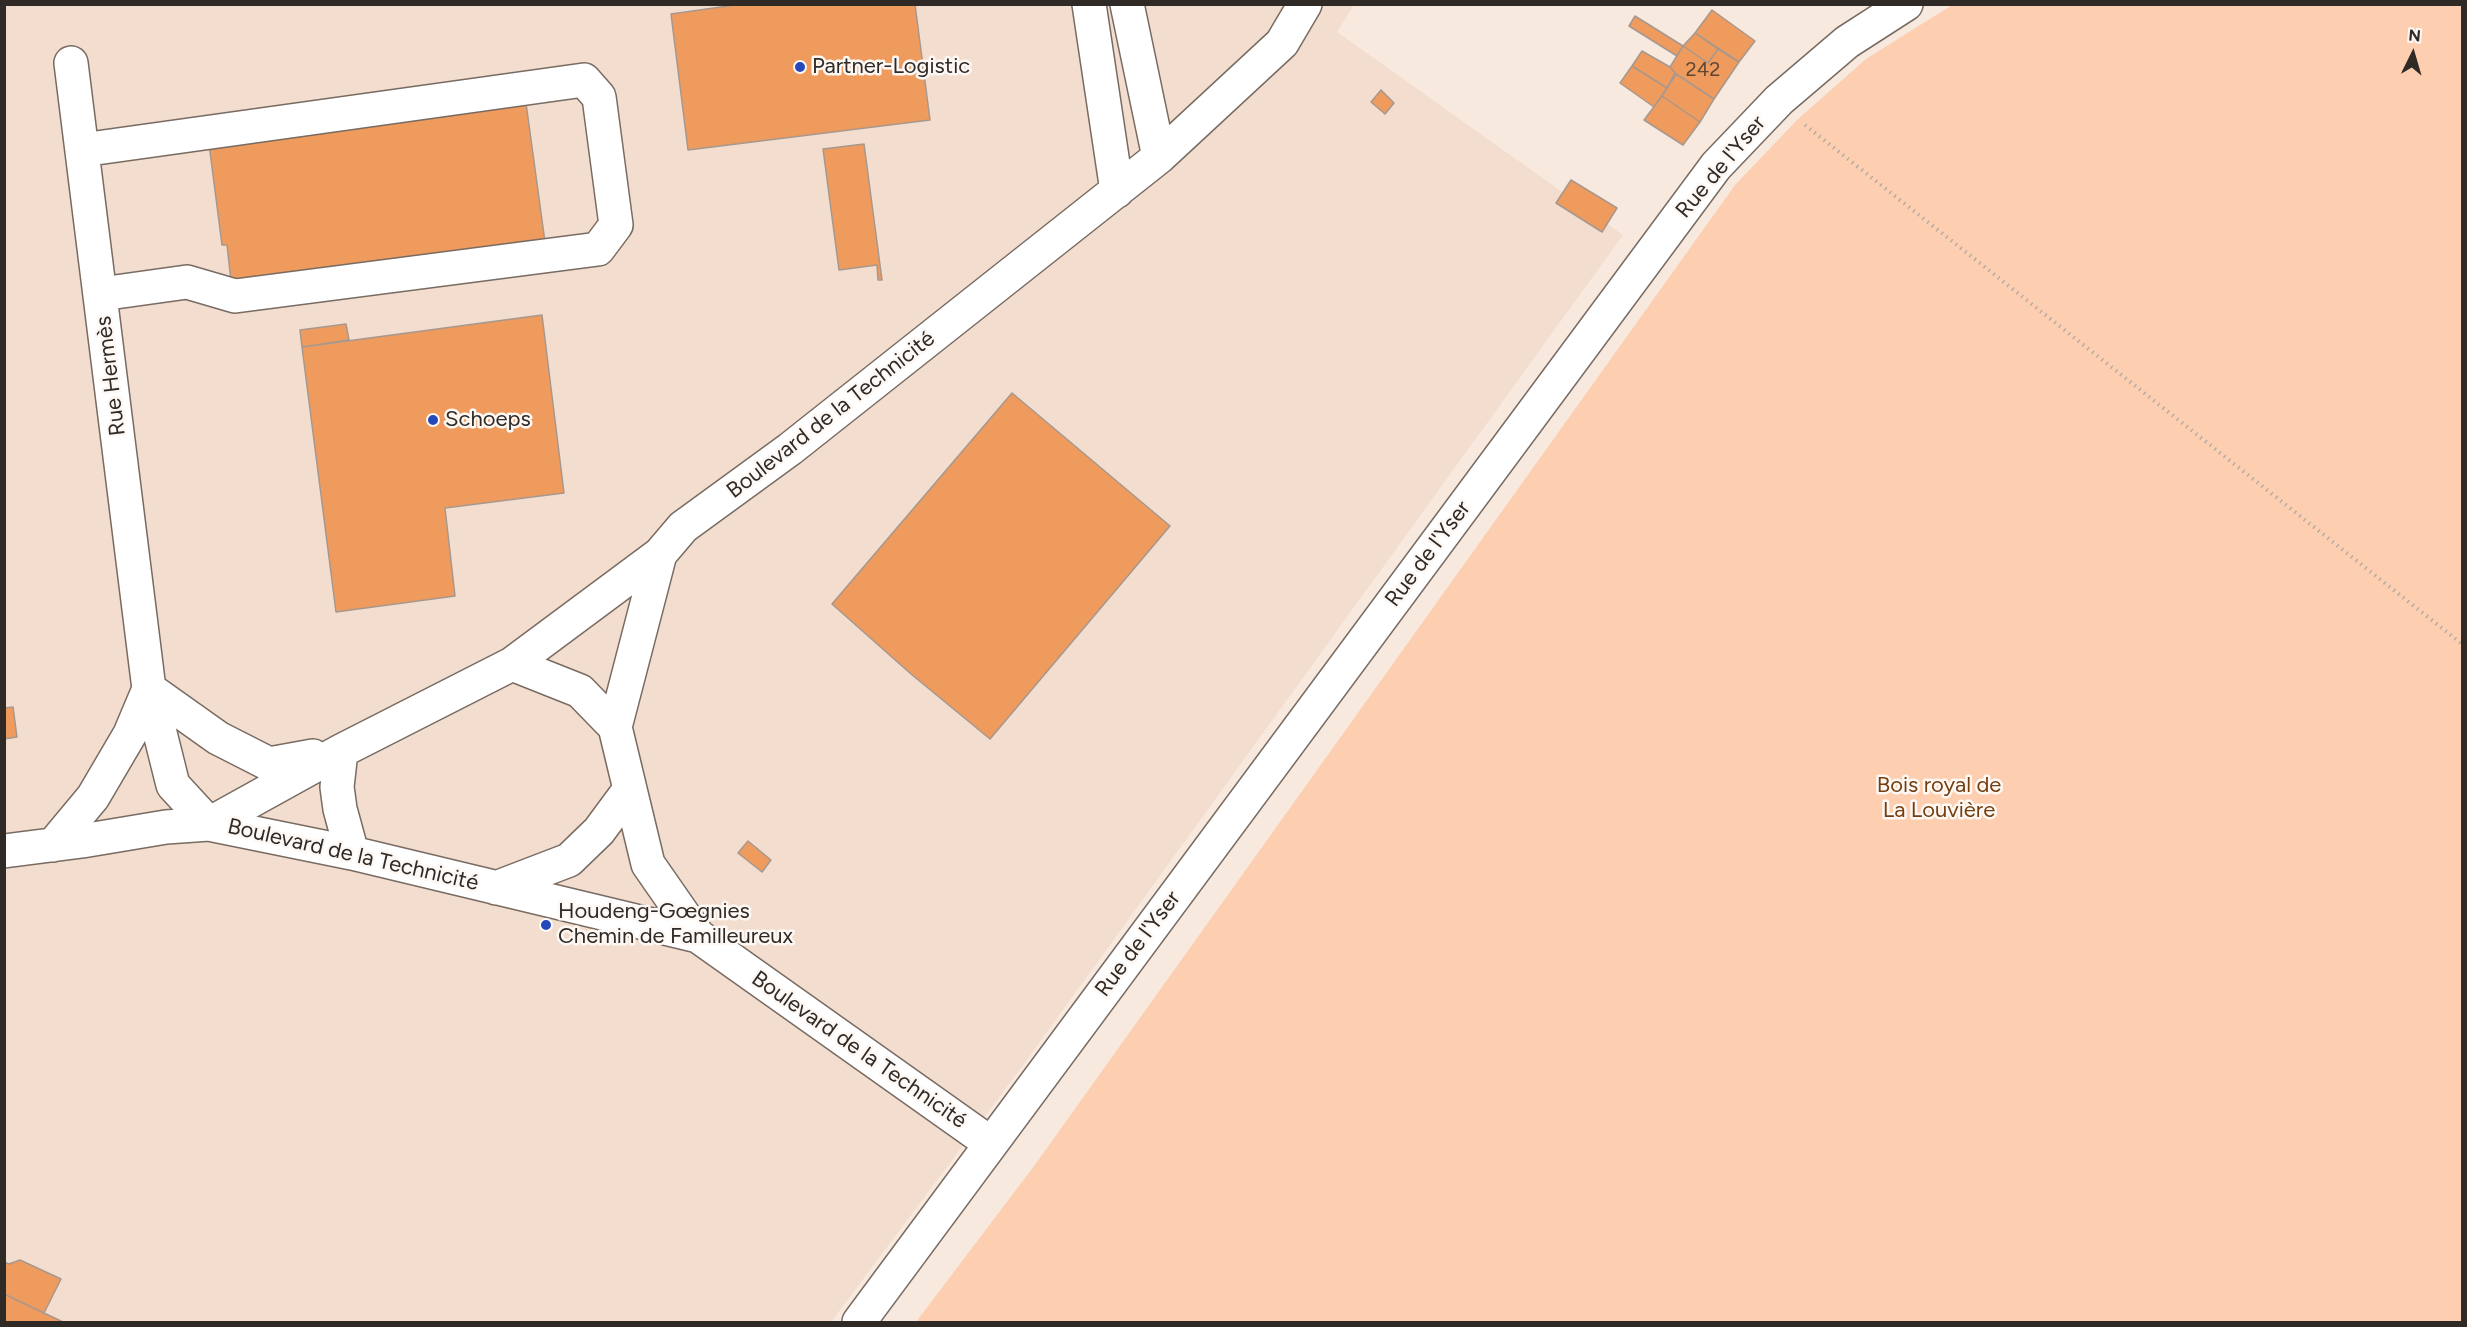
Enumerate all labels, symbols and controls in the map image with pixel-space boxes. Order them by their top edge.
north arrow [2383,24,2443,84]
text: N [2408,26,2422,46]
place label: Partner-Logistic [812,54,970,80]
house number: 242 [1686,58,1720,82]
marker: Partner-Logistic [793,60,807,74]
street label: Rue de l'Yser [1671,110,1771,224]
street label: Rue Hermès [91,315,131,437]
street label: Boulevard de la Technicité [722,326,940,504]
place label: Schoeps [445,407,531,433]
marker: Schoeps [426,413,440,427]
street label: Rue de l'Yser [1380,496,1476,612]
park label: Bois royal de La Louvière [1877,773,2001,824]
street label: Boulevard de la Technicité [225,813,481,897]
street label: Rue de l'Yser [1090,886,1186,1002]
place label: Houdeng-Gœgnies Chemin de Familleureux [558,899,793,950]
marker: Houdeng-Gœgnies Chemin de Familleureux [539,918,553,932]
street label: Boulevard de la Technicité [746,966,972,1134]

